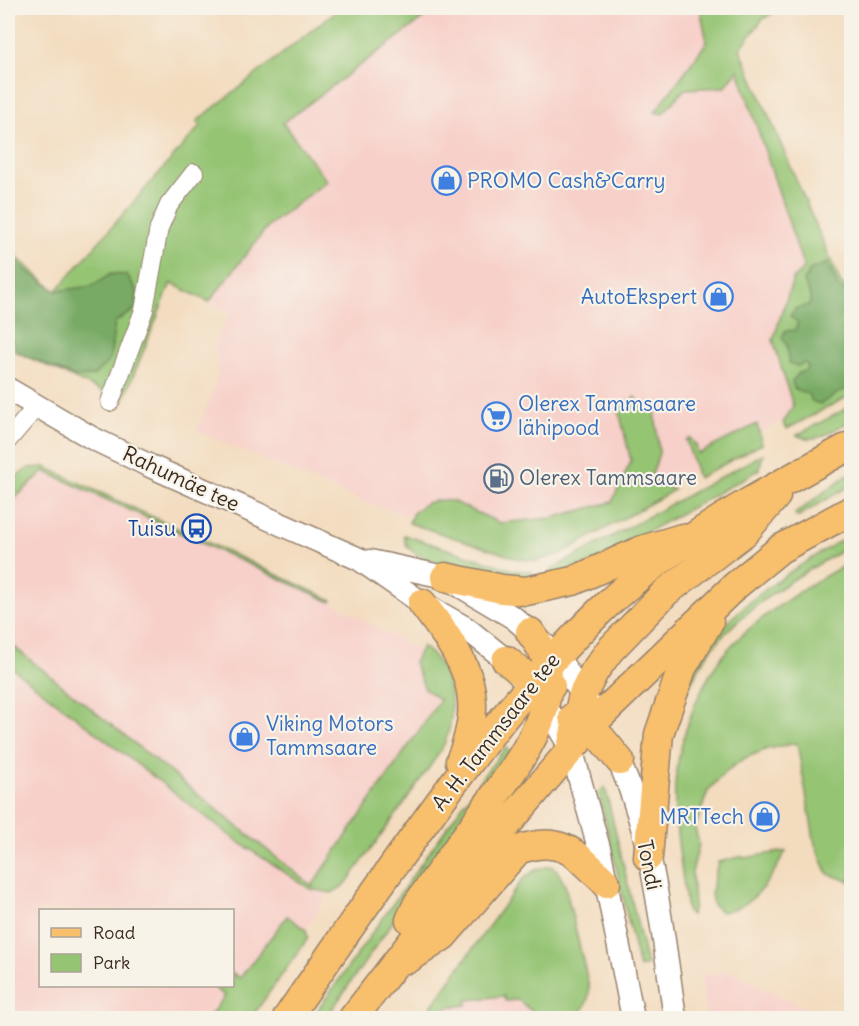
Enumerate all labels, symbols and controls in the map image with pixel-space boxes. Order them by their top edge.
shop icon: PROMO Cash&Carry [430,165,462,197]
place label: PROMO Cash&Carry [467,167,666,194]
shop icon: AutoEkspert [702,281,734,313]
place label: AutoEkspert [581,283,697,310]
place label: Olerex Tammsaare lähipood [518,390,696,441]
supermarket icon: Olerex Tammsaare lähipood [481,400,513,432]
street label: Rahumäe tee [119,440,244,517]
fuel station icon: Olerex Tammsaare [482,462,514,494]
place label: Olerex Tammsaare [519,464,697,491]
bus stop icon: Tuisu [181,513,213,545]
place label: Tuisu [128,515,176,542]
street label: A. H. Tammsaare tee [426,647,566,816]
place label: Viking Motors Tammsaare [266,710,394,761]
shop icon: Viking Motors Tammsaare [229,720,261,752]
shop icon: MRTTech [749,801,781,833]
place label: MRTTech [659,803,744,830]
street label: Tondi [631,837,668,892]
legend [39,909,234,987]
text: Road [93,921,136,944]
text: Park [93,951,130,974]

